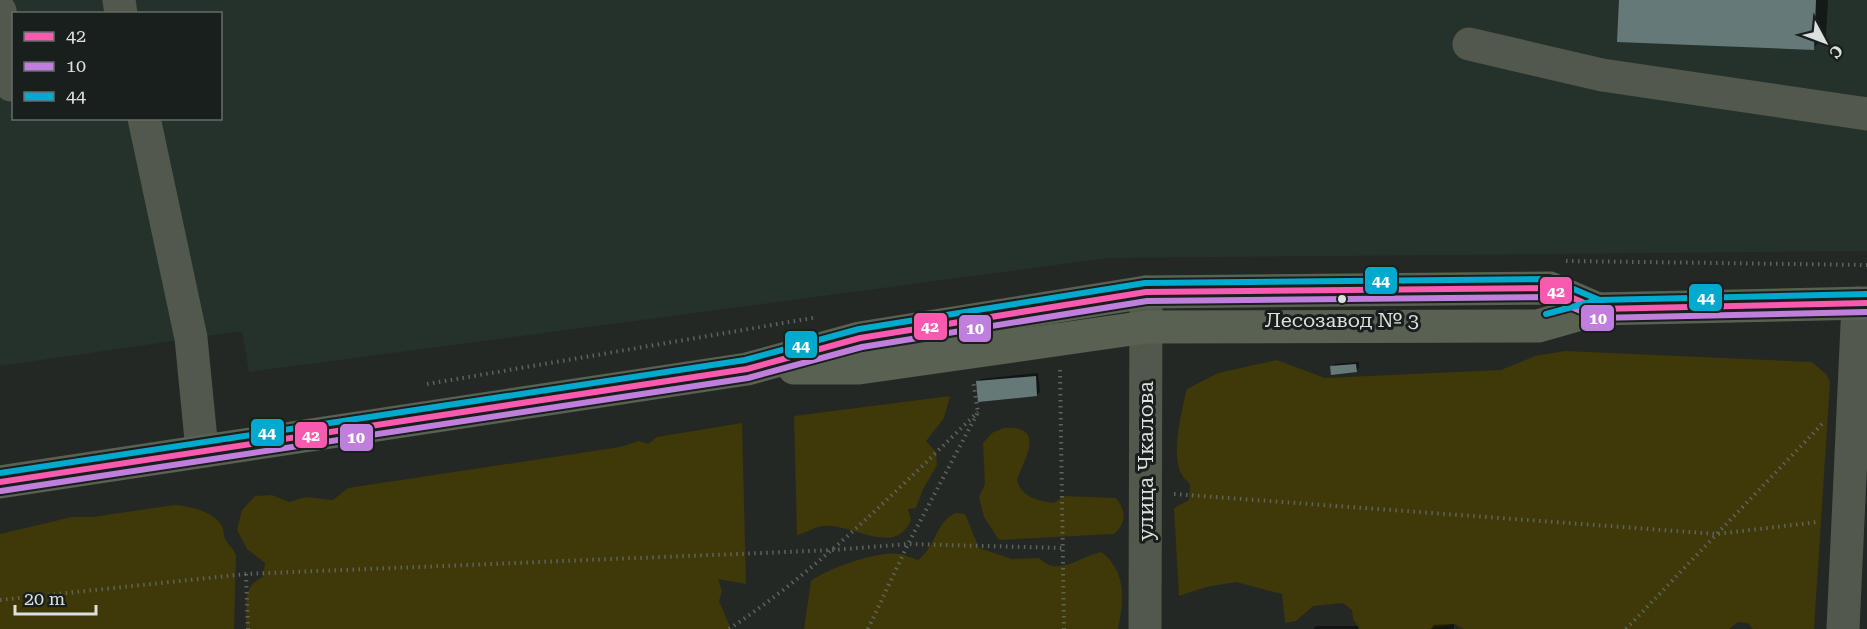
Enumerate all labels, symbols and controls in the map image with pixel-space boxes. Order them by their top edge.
legend [12,12,222,120]
north arrow [1795,12,1855,72]
text: 42 [66,25,86,46]
text: С [1825,41,1847,62]
text: 10 [66,55,86,76]
text: 44 [66,85,86,106]
line badge: 44 [1364,266,1398,295]
text: 44 [1372,271,1390,290]
line badge: 42 [1539,276,1573,305]
text: 42 [1547,282,1565,301]
line badge: 44 [1688,283,1723,312]
text: 44 [1697,288,1715,307]
marker: Лесозавод № 3 [1336,293,1348,305]
line badge: 10 [1580,304,1615,332]
place label: Лесозавод № 3 [1265,308,1419,332]
text: 10 [1589,309,1607,328]
line badge: 42 [913,312,948,341]
line badge: 10 [958,314,992,343]
text: 42 [921,317,939,336]
text: 10 [966,319,984,338]
line badge: 44 [784,330,818,359]
text: 44 [792,336,810,355]
street label: улица Чкалова [1134,381,1158,541]
line badge: 44 [250,418,285,447]
line badge: 42 [294,421,328,449]
text: 44 [258,423,276,442]
line badge: 10 [339,423,374,452]
text: 42 [302,426,320,445]
text: 10 [347,428,365,447]
scale bar [15,578,96,616]
text: 20 m [24,588,65,609]

